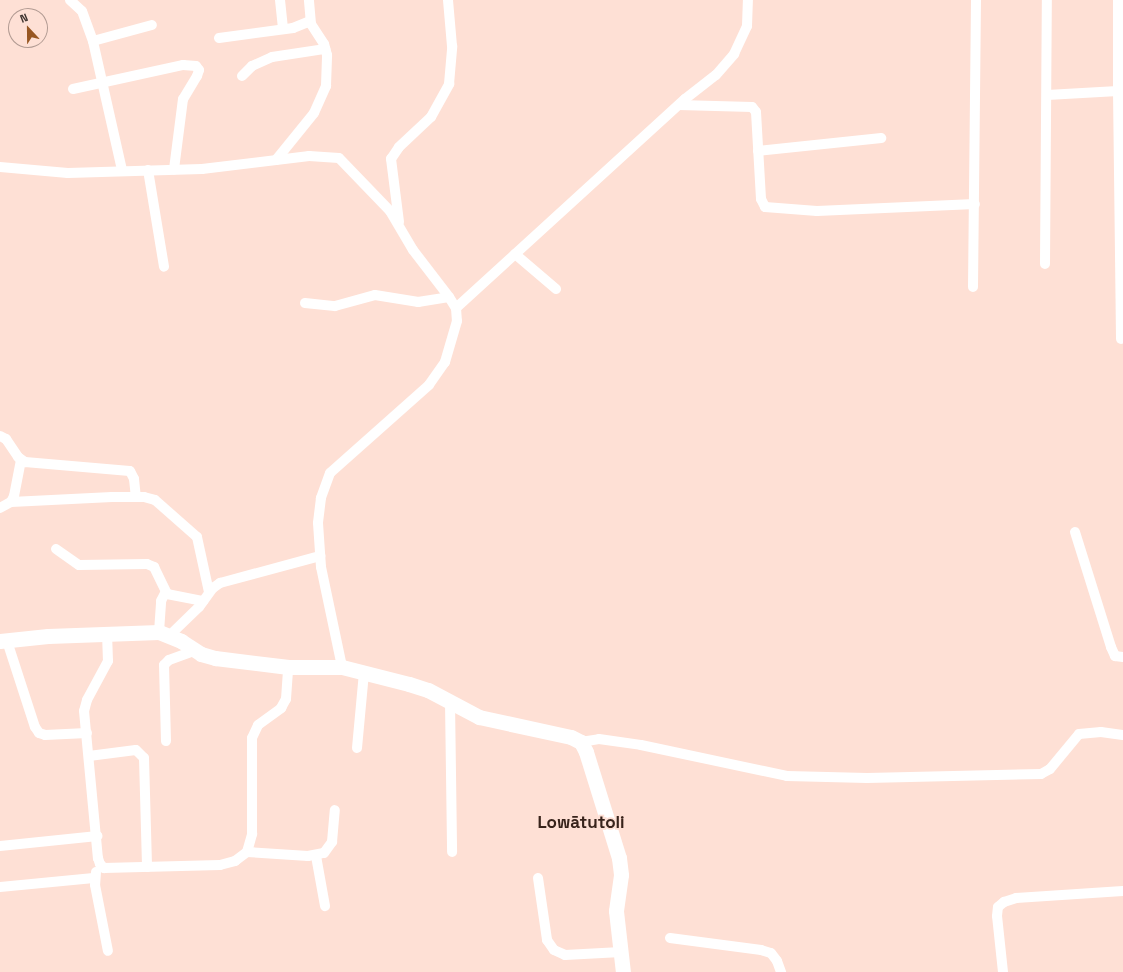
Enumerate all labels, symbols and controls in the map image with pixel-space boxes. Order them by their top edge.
north arrow [8,8,48,48]
text: N [18,10,30,26]
district label: Lowātutoli [537,813,625,833]

